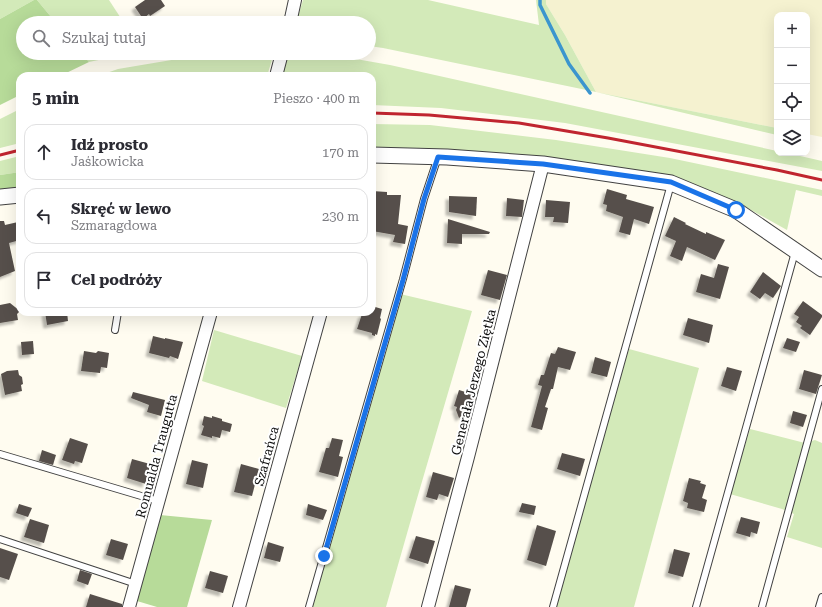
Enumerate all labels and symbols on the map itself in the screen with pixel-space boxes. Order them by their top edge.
route start [727,201,745,219]
street label: Generała Jerzego Ziętka [448,308,499,457]
street label: Romualda Traugutta [133,393,180,520]
street label: Szafrańca [251,425,282,488]
route end [315,547,333,565]

